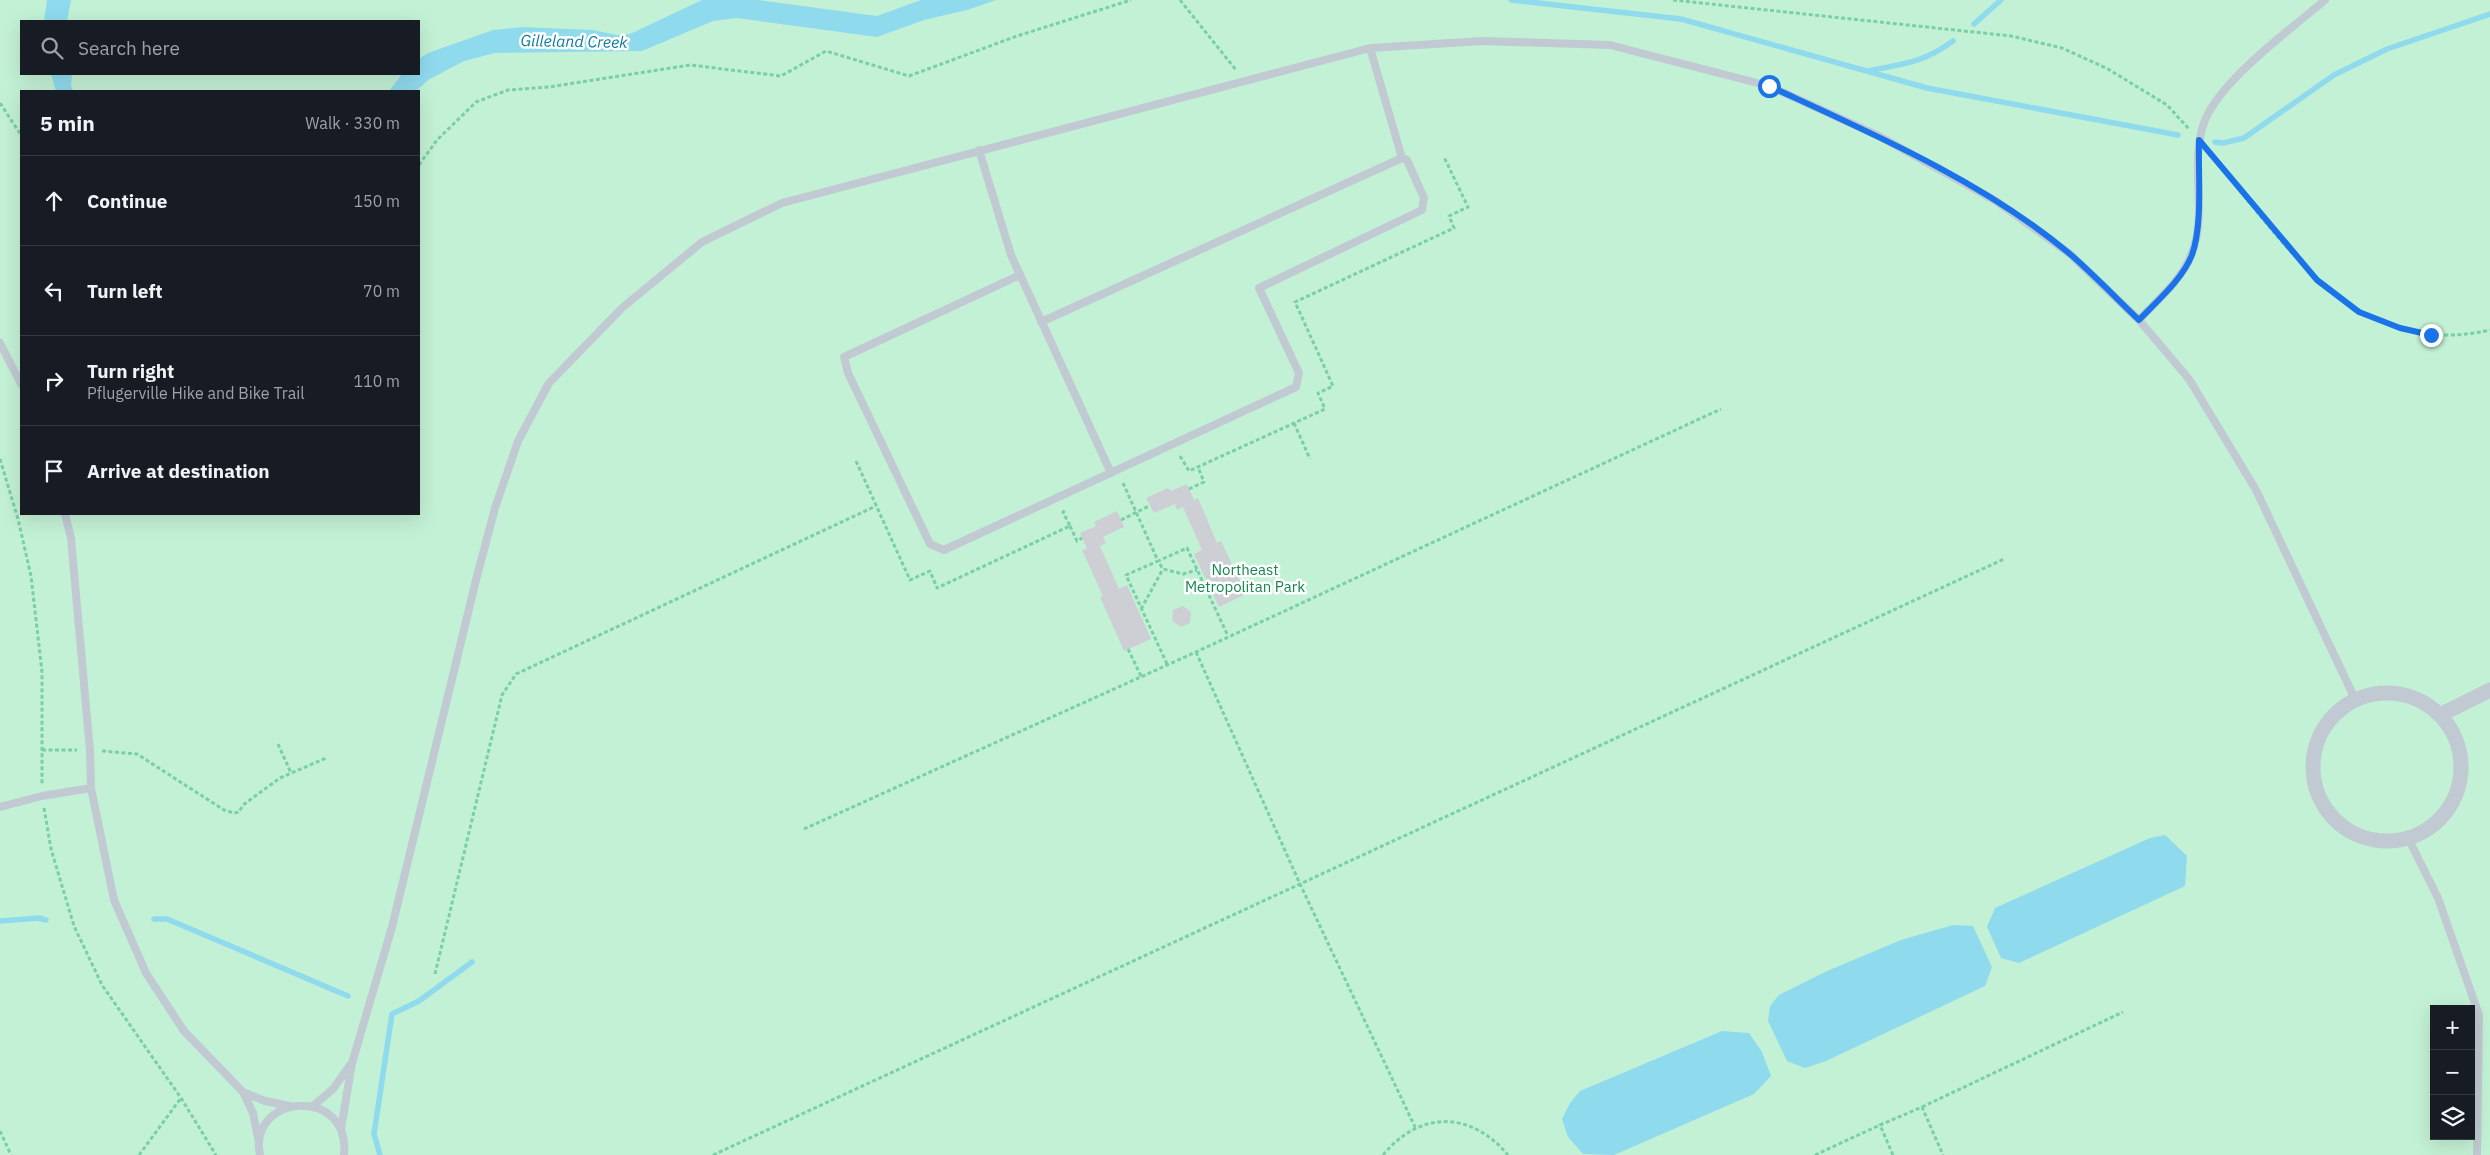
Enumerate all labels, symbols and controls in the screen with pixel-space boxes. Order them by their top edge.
search box [20,20,420,75]
water label: Gilleland Creek [520,30,628,52]
icon: search [38,34,66,62]
text: Search here [78,36,180,60]
route start [1758,75,1781,98]
text: 5 min [40,109,95,137]
text: Walk · 330 m [305,113,400,133]
icon: ahead [40,187,68,215]
text: Continue [87,189,167,213]
text: 150 m [353,191,400,211]
icon: left [40,277,68,305]
text: Turn left [87,279,163,303]
text: 70 m [363,281,400,301]
route end [2420,324,2443,347]
text: Turn right [87,359,174,383]
icon: right [40,367,68,395]
text: 110 m [353,371,400,391]
text: Pflugerville Hike and Bike Trail [87,383,305,403]
icon: arrive [40,457,68,485]
text: Arrive at destination [87,459,270,483]
park label: Northeast Metropolitan Park [1185,560,1305,596]
map controls [2430,1005,2475,1140]
button: + [2430,1005,2475,1050]
button: − [2430,1050,2475,1095]
button: layers [2430,1095,2475,1140]

